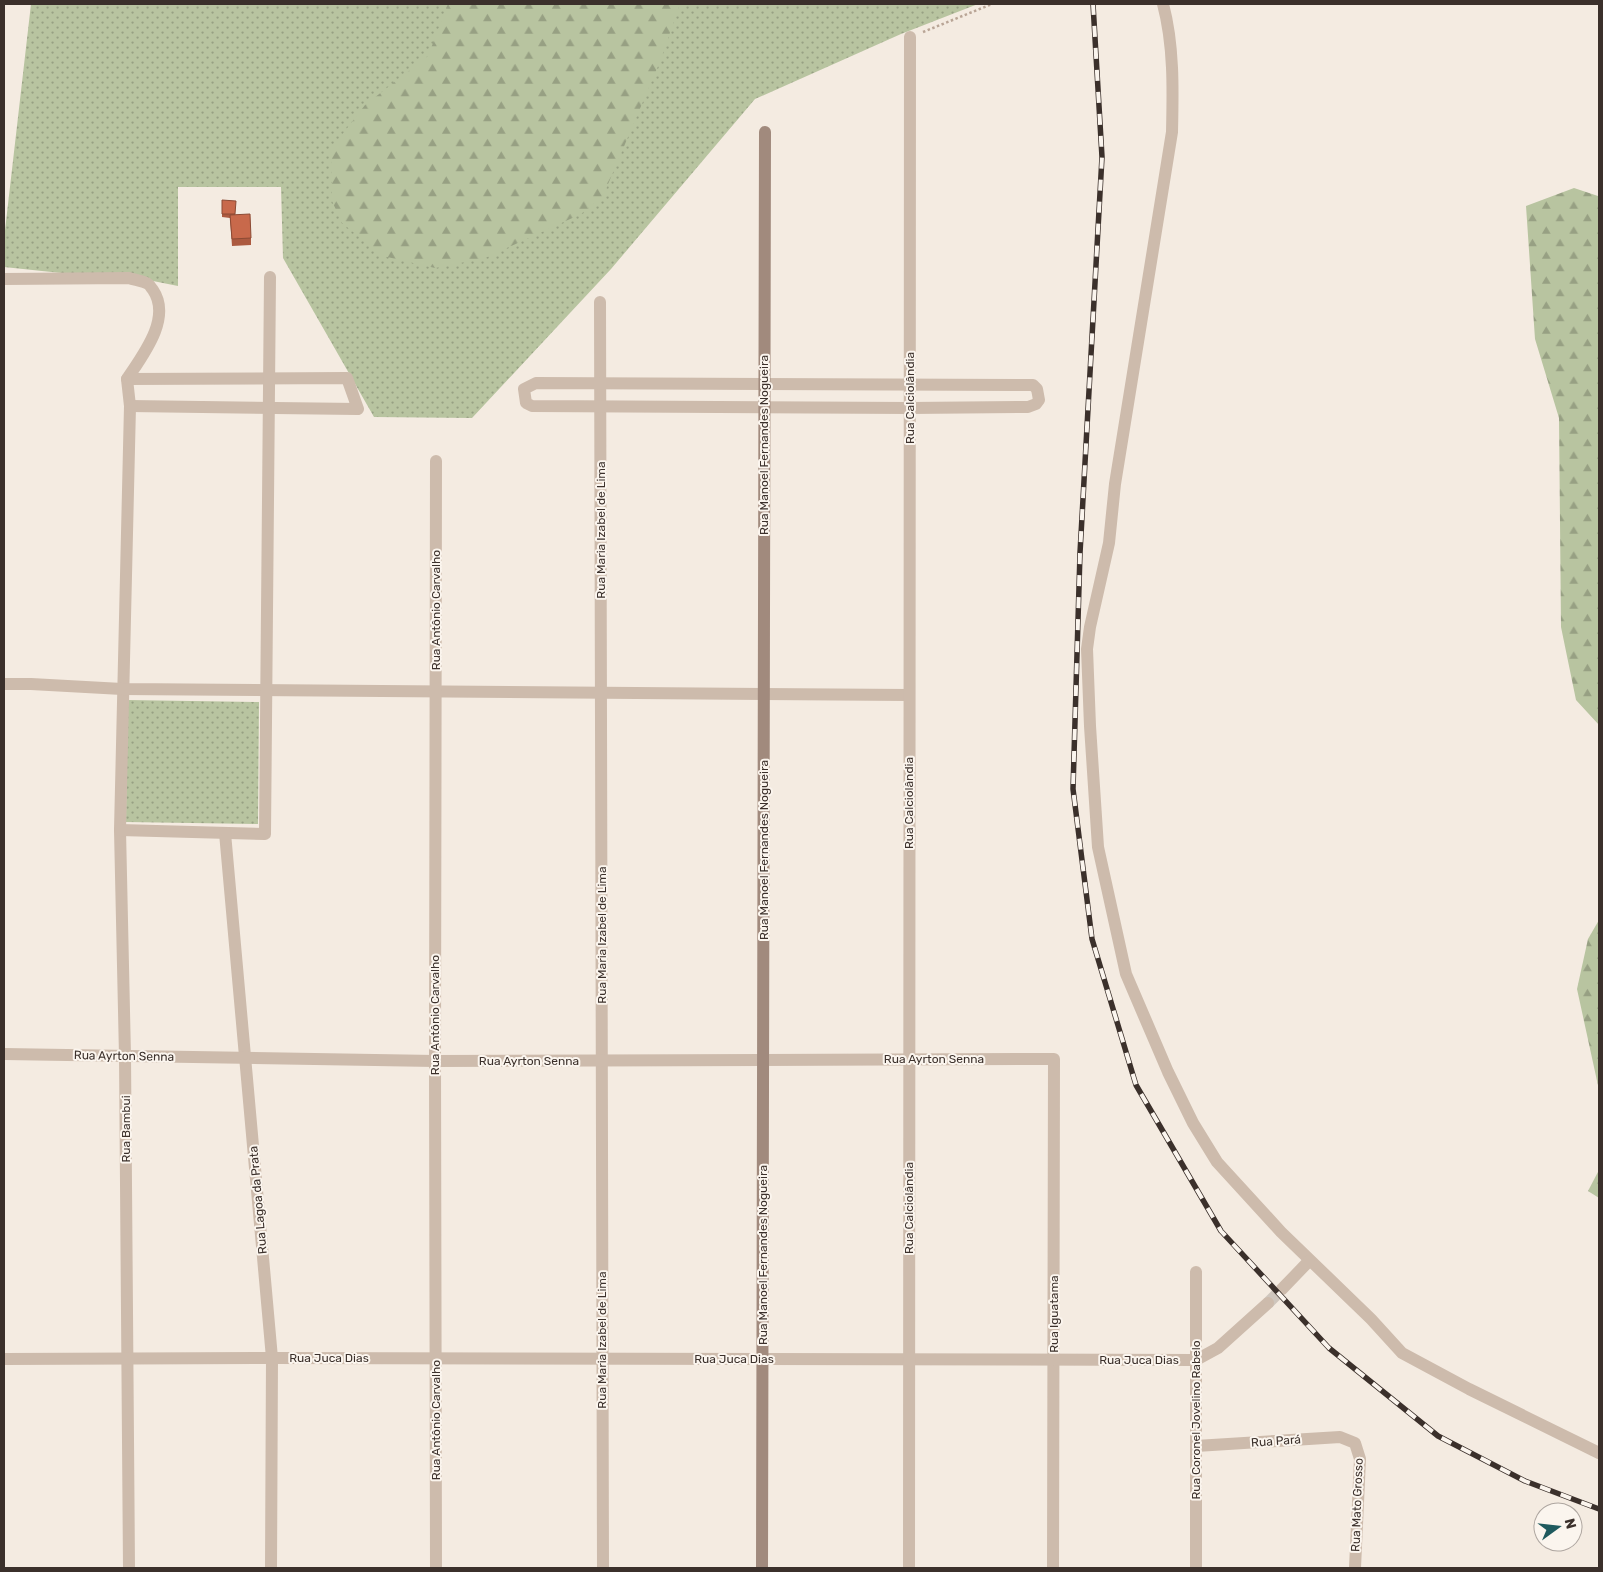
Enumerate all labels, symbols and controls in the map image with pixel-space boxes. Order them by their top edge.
street label: Rua Calciolândia [903,352,917,444]
street label: Rua Manoel Fernandes Nogueira [757,355,771,535]
street label: Rua Maria Izabel de Lima [594,461,608,599]
street label: Rua Antônio Carvalho [429,550,443,670]
street label: Rua Calciolândia [902,757,916,849]
street label: Rua Manoel Fernandes Nogueira [757,760,771,940]
street label: Rua Maria Izabel de Lima [595,866,609,1004]
street label: Rua Antônio Carvalho [428,955,442,1075]
street label: Rua Ayrton Senna [74,1048,174,1064]
street label: Rua Ayrton Senna [884,1052,984,1066]
street label: Rua Ayrton Senna [479,1054,579,1068]
street label: Rua Bambui [119,1095,133,1163]
street label: Rua Lagoa da Prata [246,1145,270,1255]
street label: Rua Calciolândia [902,1162,916,1254]
street label: Rua Manoel Fernandes Nogueira [756,1165,770,1345]
street label: Rua Maria Izabel de Lima [595,1271,609,1409]
street label: Rua Iguatama [1047,1275,1061,1353]
street label: Rua Coronel Jovelino Rabelo [1189,1340,1203,1500]
street label: Rua Juca Dias [289,1351,369,1365]
street label: Rua Juca Dias [694,1352,774,1366]
street label: Rua Juca Dias [1099,1353,1179,1367]
street label: Rua Antônio Carvalho [429,1360,443,1480]
street label: Rua Pará [1251,1432,1301,1450]
street label: Rua Mato Grosso [1348,1458,1366,1552]
north arrow [1533,1502,1583,1552]
text: N [1561,1517,1580,1531]

